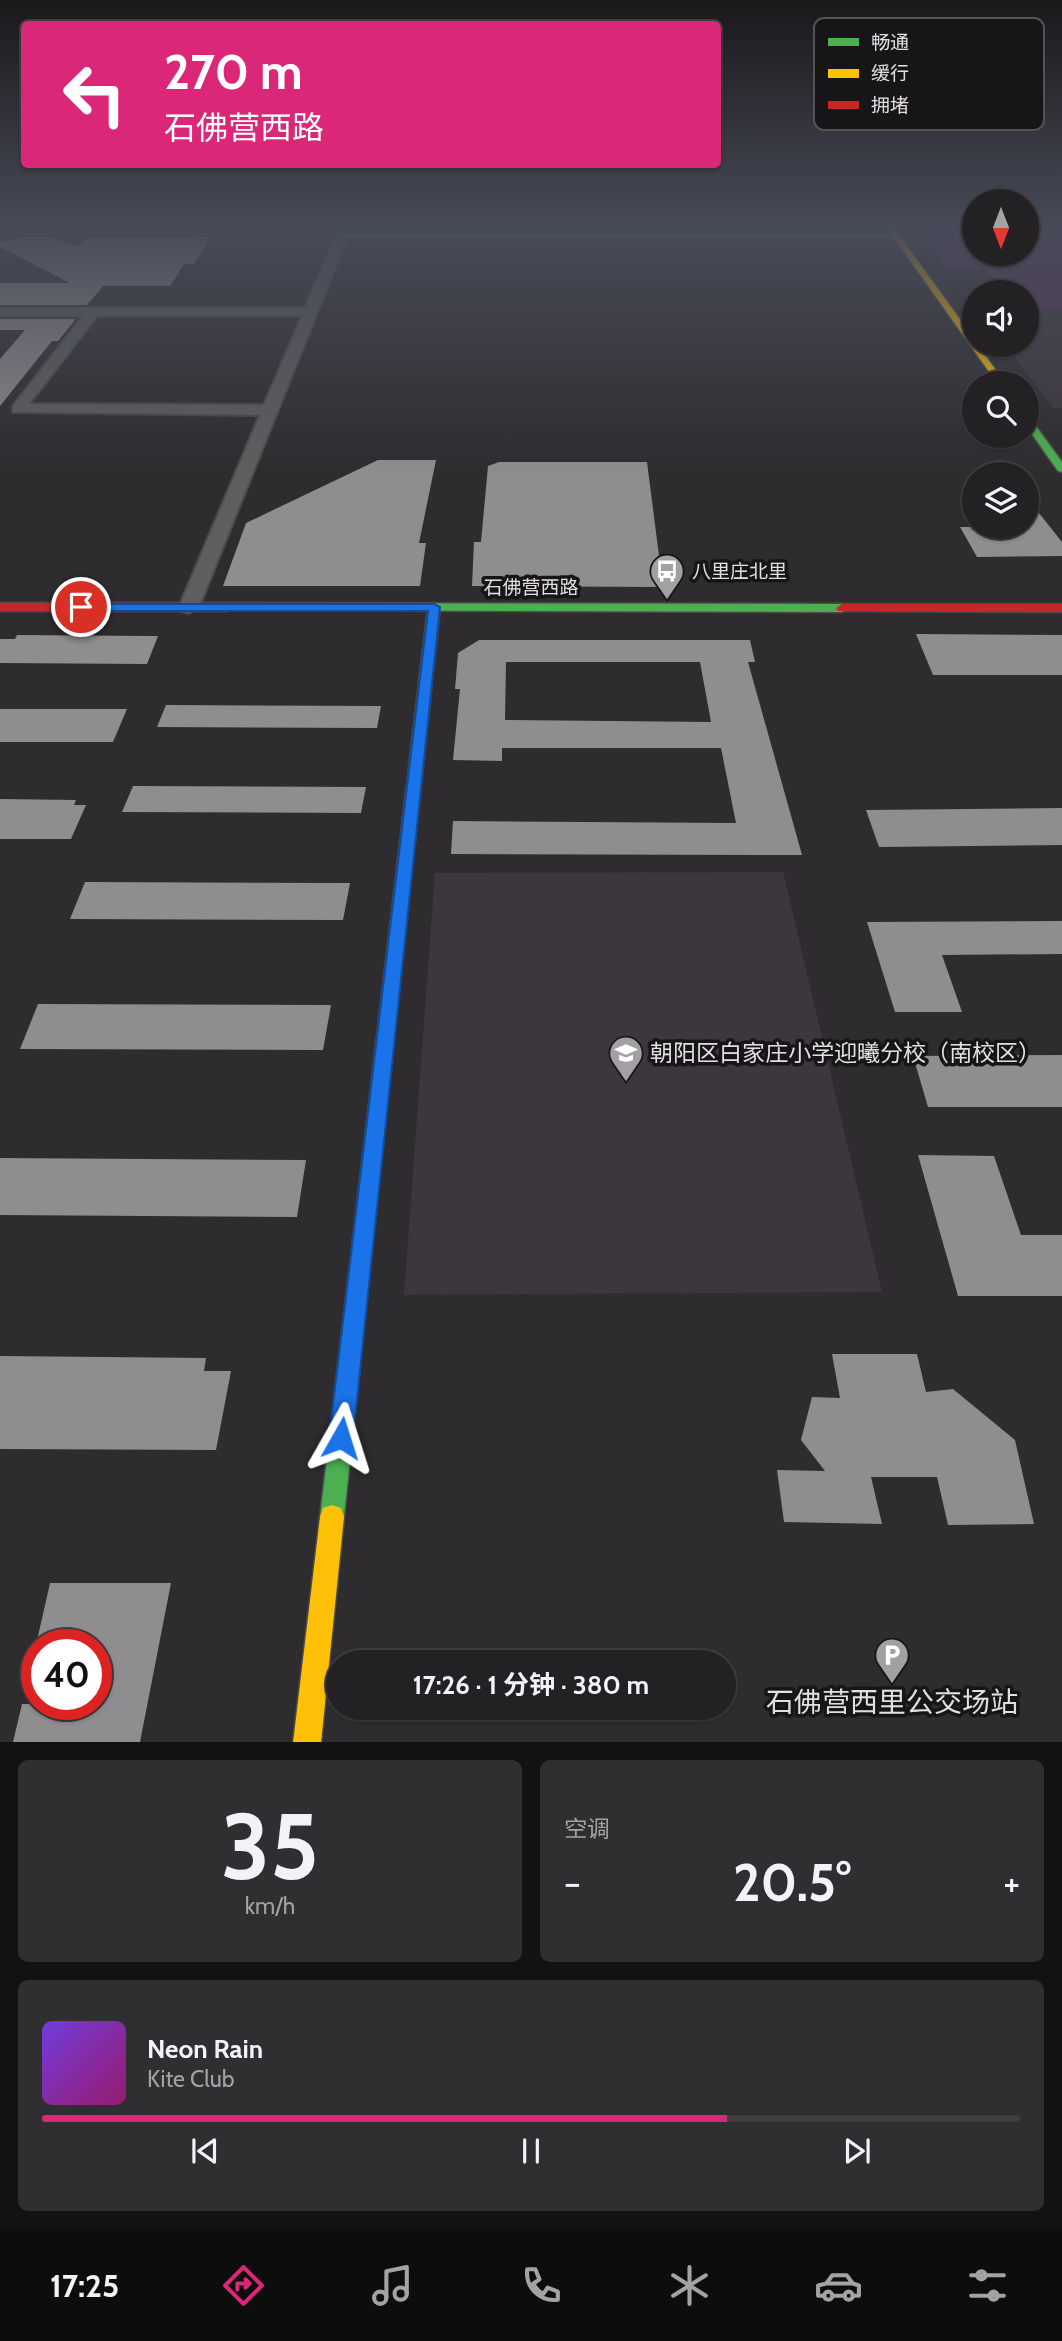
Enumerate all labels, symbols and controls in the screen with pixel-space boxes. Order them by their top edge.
legend [814,18,1044,130]
text: 畅通 [871,31,909,54]
text: 270 m [164,42,303,101]
icon: left [49,49,140,140]
text: 缓行 [871,62,909,85]
text: 拥堵 [871,94,909,117]
text: 石佛营西路 [164,108,324,147]
north arrow [962,189,1040,266]
map controls [962,189,1039,539]
button: sound [962,280,1039,357]
button: search [962,371,1039,448]
button: layers [962,462,1039,539]
bus stop icon: 八里庄北里 [648,552,686,601]
place label: 八里庄北里 [692,560,787,583]
street label: 石佛营西路 [483,576,579,599]
pin [51,577,111,637]
icon: arrive [62,588,100,626]
school or university icon: 朝阳区白家庄小学迎曦分校（南校区） [607,1034,645,1083]
place label: 朝阳区白家庄小学迎曦分校（南校区） [650,1039,1041,1067]
position arrow [304,1401,378,1475]
speed limit sign: 40 [21,1629,112,1720]
parking icon: 石佛营西里公交场站 [873,1636,911,1685]
text: 17:26 · 1 分钟 · 380 m [413,1669,649,1701]
place label: 石佛营西里公交场站 [766,1685,1018,1719]
text: 35 [221,1791,319,1902]
text: 空调 [564,1815,610,1843]
text: 20.5° [733,1851,851,1914]
text: − [564,1859,581,1906]
text: + [1003,1859,1020,1906]
text: km/h [245,1892,295,1920]
text: Neon Rain [147,2033,263,2065]
text: Kite Club [147,2065,234,2093]
icon: previous [186,2132,224,2170]
icon: pause [512,2132,550,2170]
icon: next [838,2132,876,2170]
icon: directions [219,2261,268,2310]
icon: music [368,2261,417,2310]
icon: phone [517,2261,566,2310]
icon: climate [665,2261,714,2310]
icon: car [814,2261,863,2310]
icon: filters [963,2261,1012,2310]
text: 17:25 [50,2266,119,2305]

